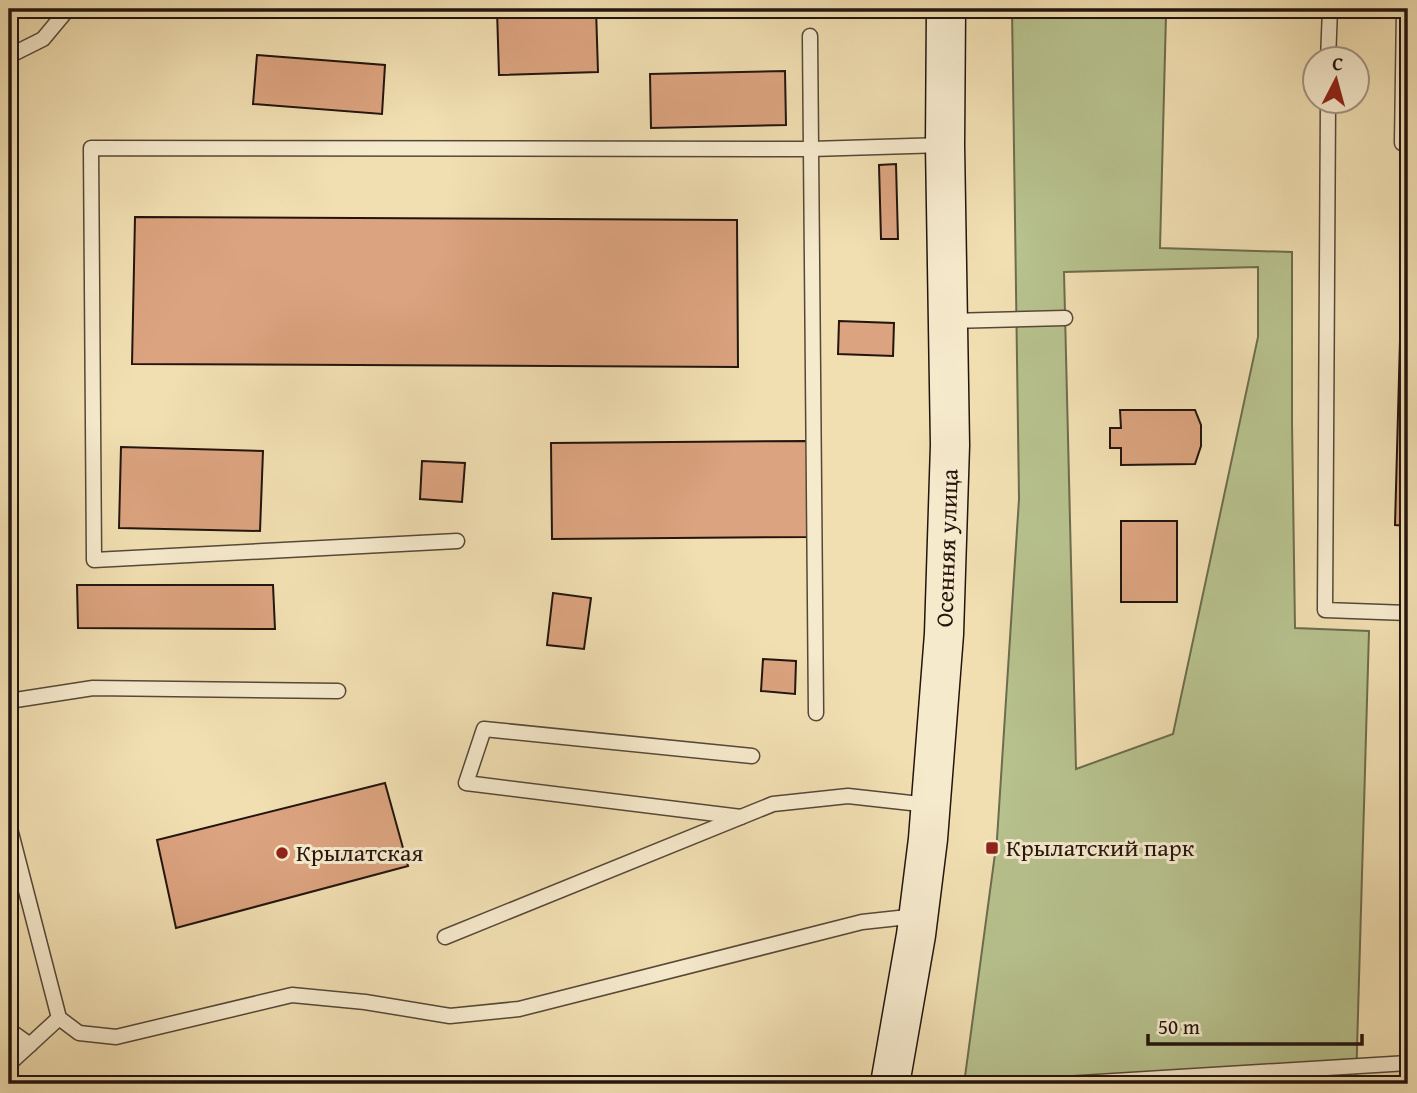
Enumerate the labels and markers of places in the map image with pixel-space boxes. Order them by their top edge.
place label: Крылатский парк [1006,830,1195,865]
place label: Крылатская [296,835,424,870]
marker: Крылатский парк [984,840,1000,856]
marker: Крылатская [274,845,290,861]

